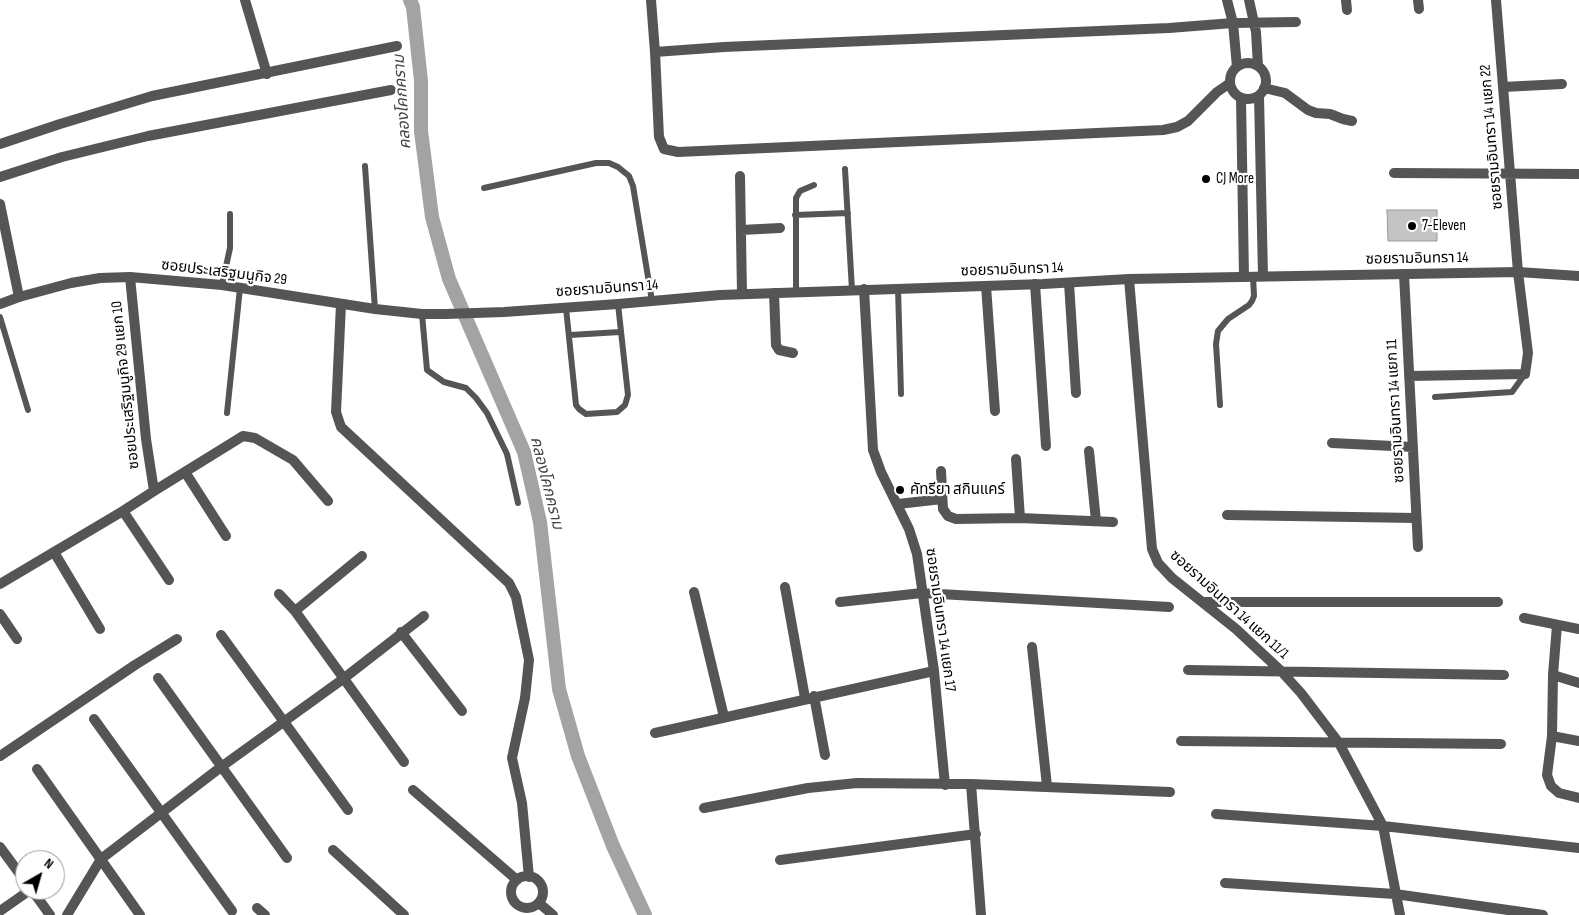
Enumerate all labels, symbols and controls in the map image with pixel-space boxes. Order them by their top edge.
water label: คลองโคกคราม [390,54,416,150]
street label: ซอยรามอินทรา 14 แยก 22 [1477,64,1507,210]
place label: CJ More [1216,170,1254,188]
marker: CJ More [1200,173,1212,185]
place label: 7-Eleven [1422,217,1466,235]
marker: 7-Eleven [1406,220,1418,232]
street label: ซอยรามอินทรา 14 [1365,249,1469,269]
street label: ซอยประเสริฐมนูกิจ 29 [160,256,288,290]
street label: ซอยรามอินทรา 14 [960,259,1064,281]
street label: ซอยรามอินทรา 14 [555,276,659,302]
street label: ซอยประเสริฐมนูกิจ 29 แยก 10 [108,300,144,470]
street label: ซอยรามอินทรา 14 แยก 11 [1383,339,1409,483]
water label: คลองโคกคราม [525,435,567,531]
place label: คัทรียา สกินแคร์ [910,481,1005,499]
marker: คัทรียา สกินแคร์ [894,484,906,496]
street label: ซอยรามอินทรา 14 แยก 17 [921,547,959,693]
street label: ซอยรามอินทรา 14 แยก 11/1 [1166,547,1292,663]
north arrow [15,850,65,900]
text: N [41,855,57,873]

